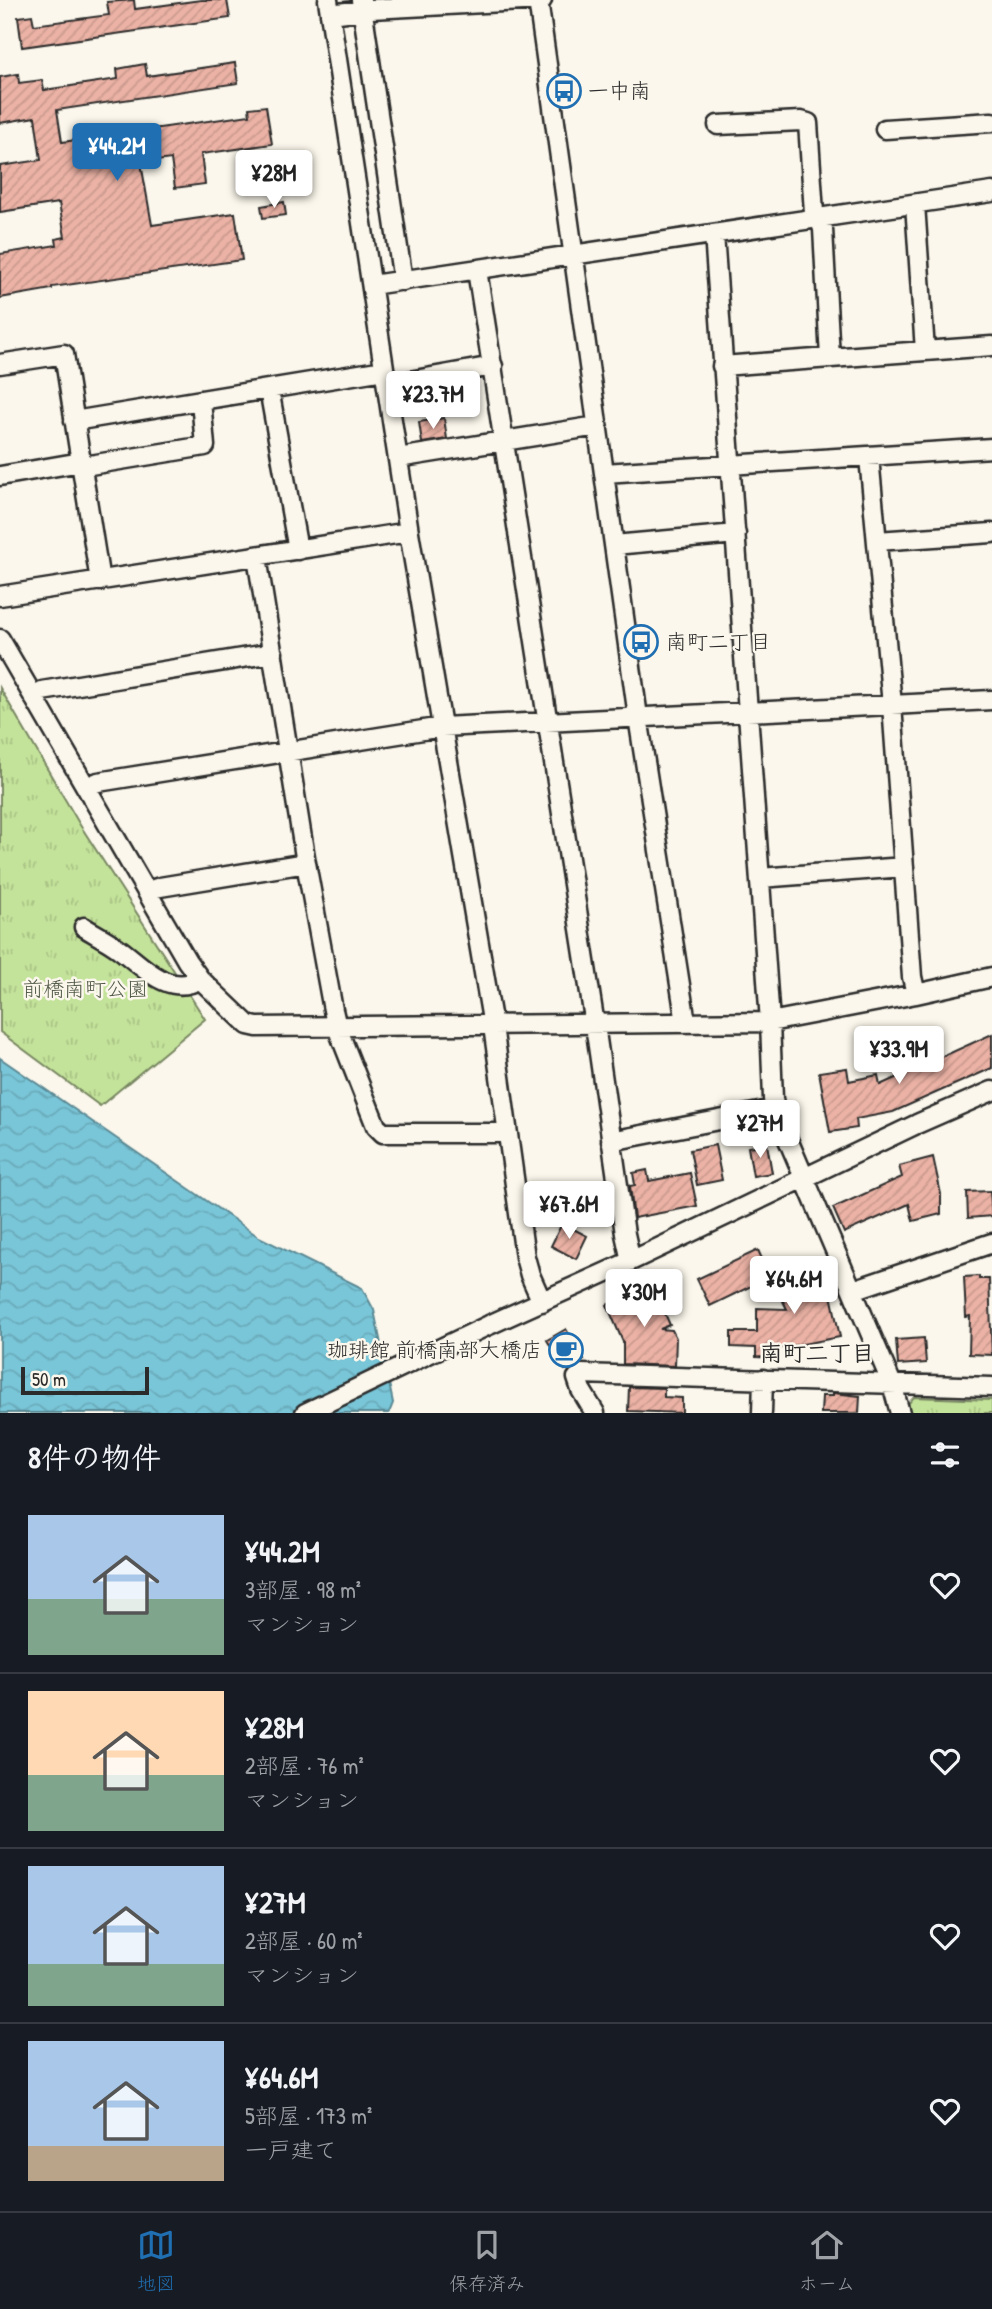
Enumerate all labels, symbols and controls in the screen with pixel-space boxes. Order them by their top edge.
bus stop icon: 一中南 [545,72,583,110]
place label: 一中南 [588,76,651,105]
pin: ¥44.2M [60,124,174,183]
text: ¥44.2M [88,130,146,161]
pin: ¥28M [233,150,315,210]
text: ¥28M [251,157,297,188]
pin: ¥23.7M [376,372,490,431]
text: ¥23.7M [402,378,464,409]
bus stop icon: 南町二丁目 [622,623,660,661]
place label: 南町二丁目 [666,627,771,656]
park label: 前橋南町公園 [22,974,148,1003]
pin: ¥33.9M [842,1026,956,1086]
text: ¥33.9M [870,1033,928,1064]
pin: ¥27M [719,1100,801,1160]
text: ¥27M [737,1107,783,1138]
pin: ¥67.6M [512,1182,626,1241]
text: ¥67.6M [539,1188,599,1219]
pin: ¥64.6M [737,1256,851,1316]
text: ¥64.6M [766,1263,822,1294]
pin: ¥30M [603,1270,685,1329]
text: ¥30M [622,1276,666,1307]
cafe icon: 珈琲館 前橋南部大橋店 [547,1331,585,1369]
place label: 珈琲館 前橋南部大橋店 [327,1335,542,1364]
district label: 南町二丁目 [760,1337,875,1368]
scale bar [21,1364,149,1396]
text: 50 m [32,1366,66,1392]
icon: filters [926,1436,964,1474]
text: 8件の物件 [28,1437,161,1477]
text: ¥44.2M [245,1531,320,1571]
icon: home [84,1543,168,1627]
icon: heart [926,1566,964,1604]
text: 3部屋 · 98 m² [245,1574,361,1605]
text: マンション [245,1608,359,1639]
text: ¥28M [245,1707,304,1747]
icon: home [84,1719,168,1803]
icon: heart [926,1742,964,1780]
text: 2部屋 · 76 m² [245,1750,364,1781]
text: マンション [245,1784,359,1815]
text: ¥27M [245,1882,306,1922]
icon: home [84,1894,168,1978]
icon: heart [926,1917,964,1955]
text: 2部屋 · 60 m² [245,1925,363,1956]
text: マンション [245,1959,359,1990]
text: ¥64.6M [245,2057,318,2097]
icon: home [84,2069,168,2153]
icon: heart [926,2092,964,2130]
text: 5部屋 · 173 m² [245,2100,372,2131]
text: 一戸建て [245,2134,337,2165]
tab: 地図 [137,2226,175,2296]
tab: 保存済み [449,2226,525,2296]
tab: ホーム [799,2226,855,2296]

